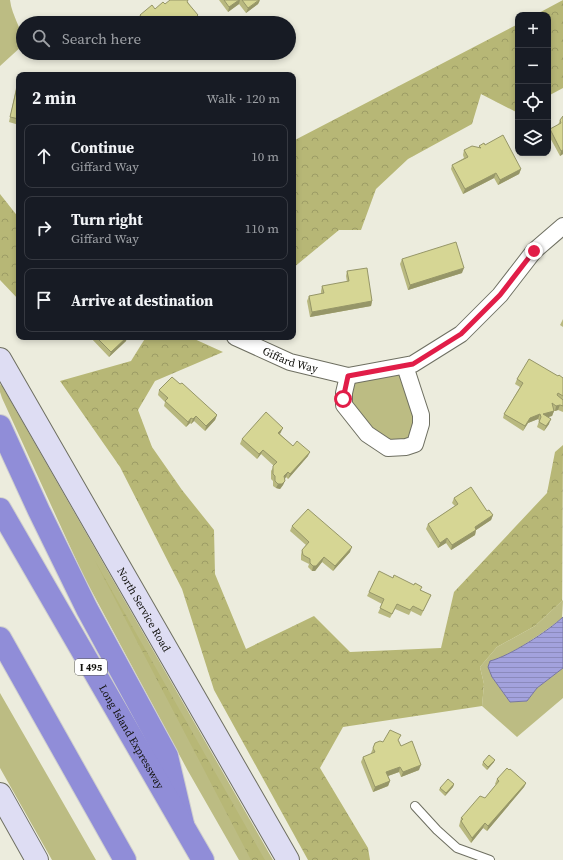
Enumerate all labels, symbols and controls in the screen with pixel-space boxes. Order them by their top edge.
map controls [515,12,551,156]
button: + [515,12,551,48]
search box [16,16,296,60]
icon: search [30,27,52,49]
text: Search here [62,28,141,49]
button: − [515,48,551,84]
button: locate [515,84,551,120]
text: 2 min [32,86,76,110]
text: Walk · 120 m [207,90,280,107]
button: layers [515,120,551,156]
text: Continue [71,137,134,158]
icon: ahead [33,145,55,167]
text: 10 m [251,148,279,165]
text: Giffard Way [71,158,139,175]
text: Turn right [71,209,143,230]
icon: right [33,217,55,239]
text: 110 m [245,220,279,237]
text: Giffard Way [71,230,139,247]
route end [525,242,543,260]
icon: arrive [33,289,55,311]
text: Arrive at destination [71,290,213,311]
street label: Giffard Way [260,343,320,376]
route start [334,390,352,408]
street label: North Service Road [114,565,175,655]
road number: I 495 [75,659,107,675]
street label: Long Island Expressway [96,682,168,792]

